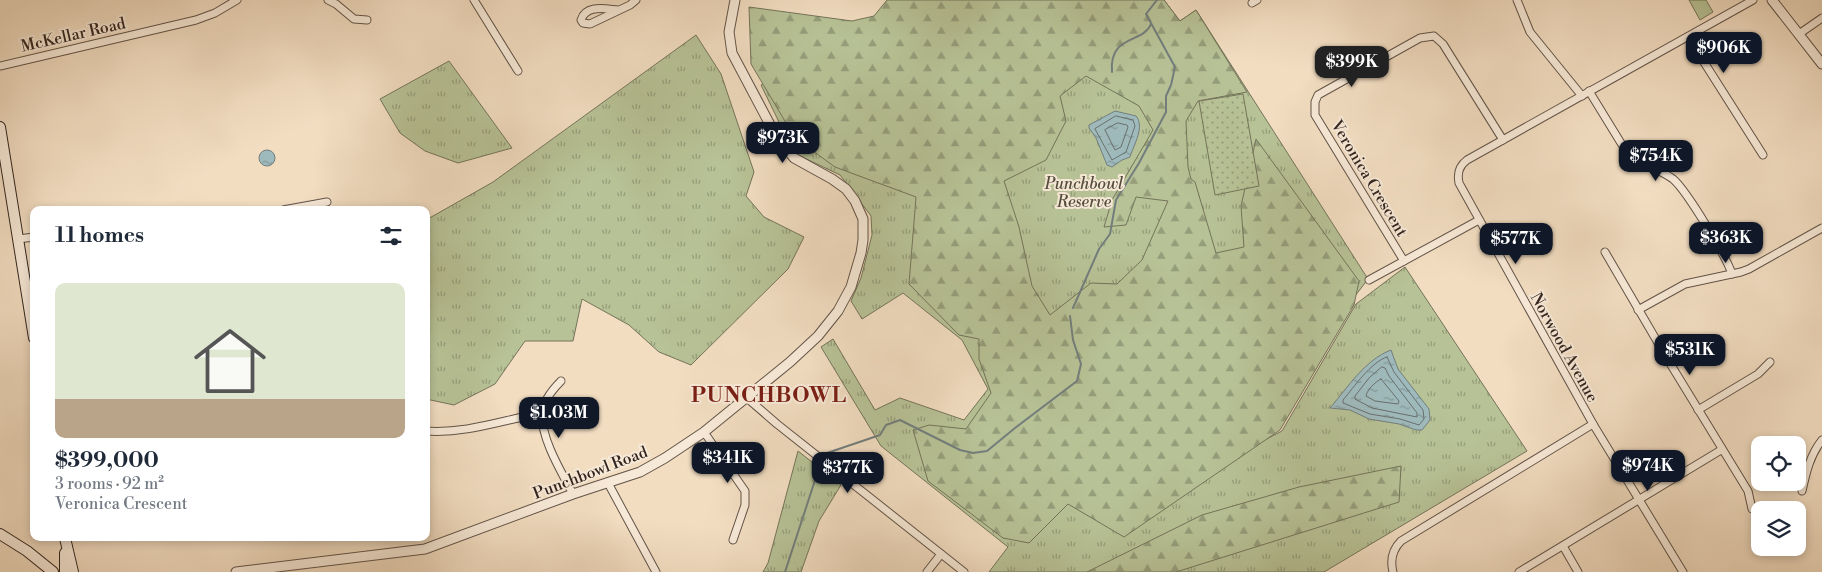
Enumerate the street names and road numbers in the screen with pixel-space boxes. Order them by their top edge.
street label: McKellar Road [19,13,128,57]
street label: Veronica Crescent [1326,116,1412,241]
street label: Norwood Avenue [1526,289,1602,406]
street label: Punchbowl Road [530,442,651,504]

